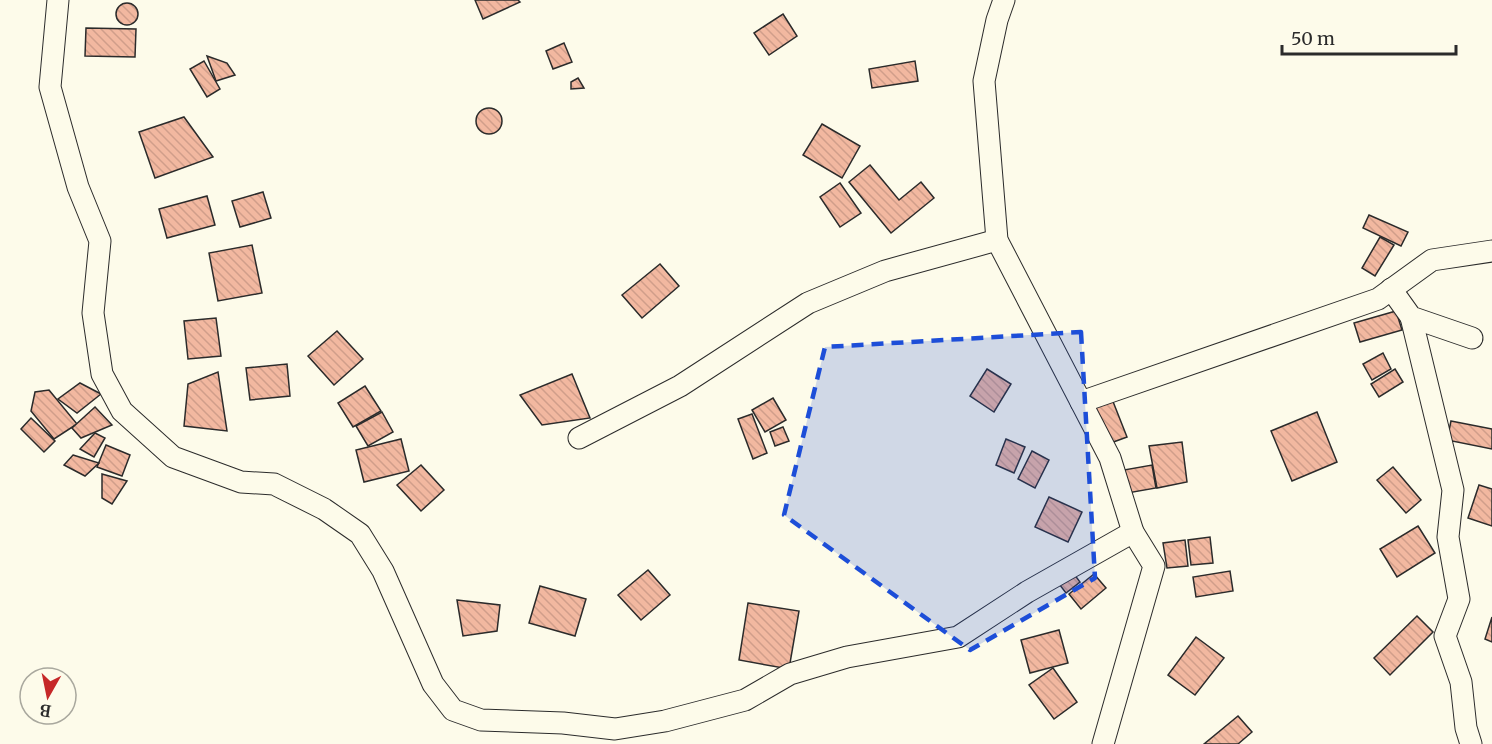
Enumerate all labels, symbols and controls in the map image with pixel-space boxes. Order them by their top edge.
scale bar [1282,18,1456,56]
text: 50 m [1291,27,1335,50]
north arrow [18,666,78,726]
text: B [39,700,53,722]

